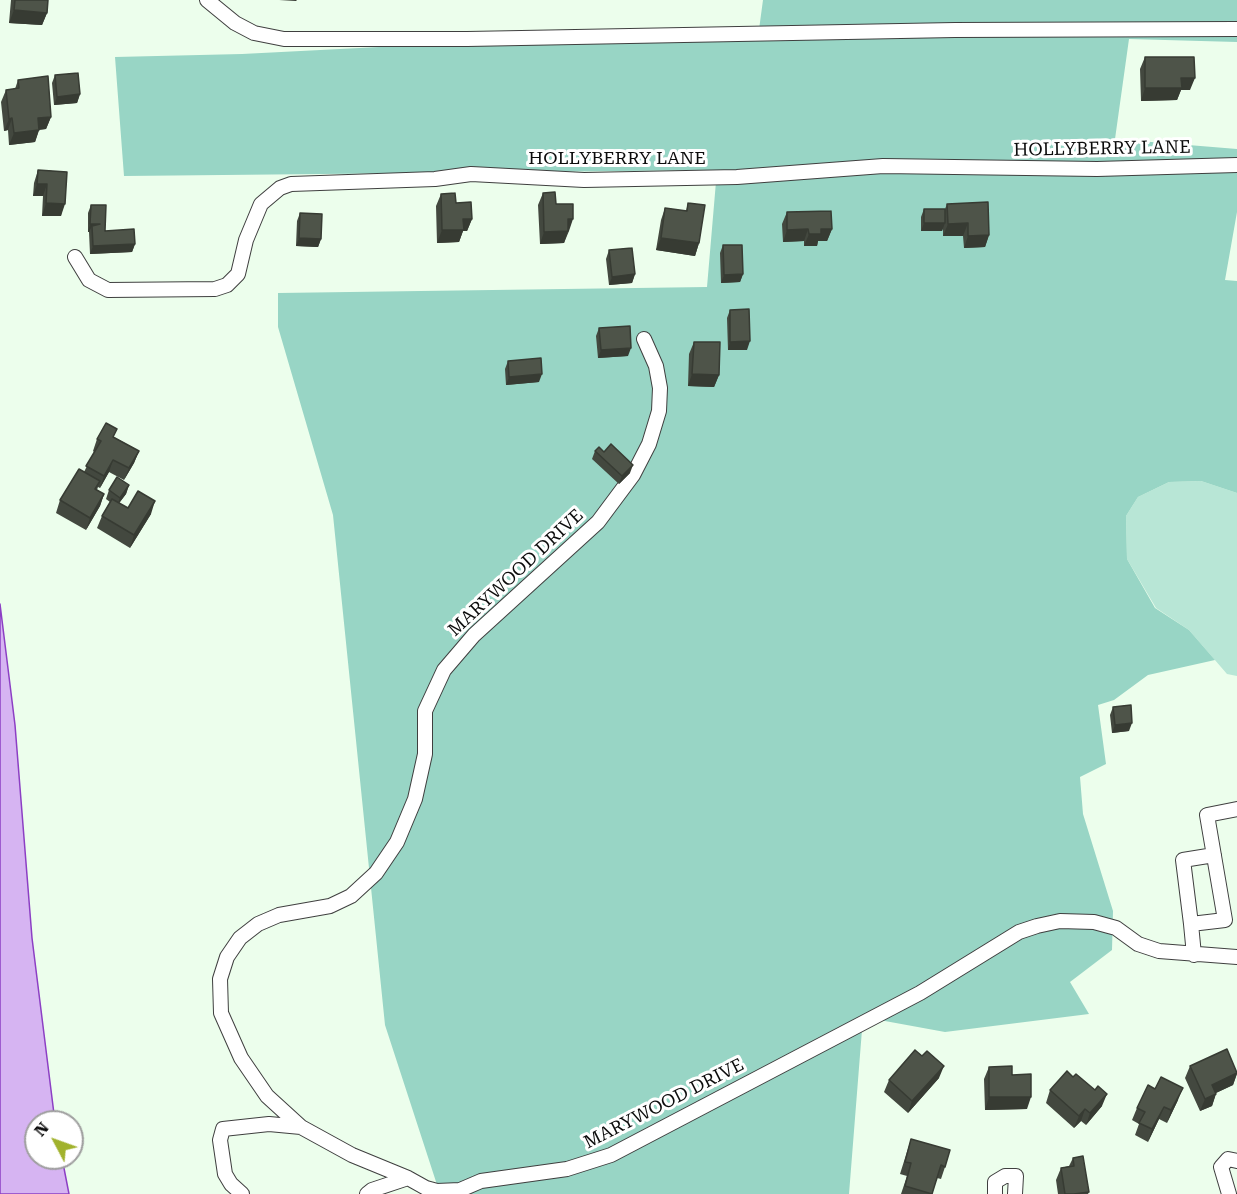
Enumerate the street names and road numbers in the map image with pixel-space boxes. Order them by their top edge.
street label: HOLLYBERRY LANE [1013,137,1191,161]
street label: HOLLYBERRY LANE [528,148,706,170]
street label: MARYWOOD DRIVE [444,505,588,641]
street label: MARYWOOD DRIVE [580,1054,748,1154]

